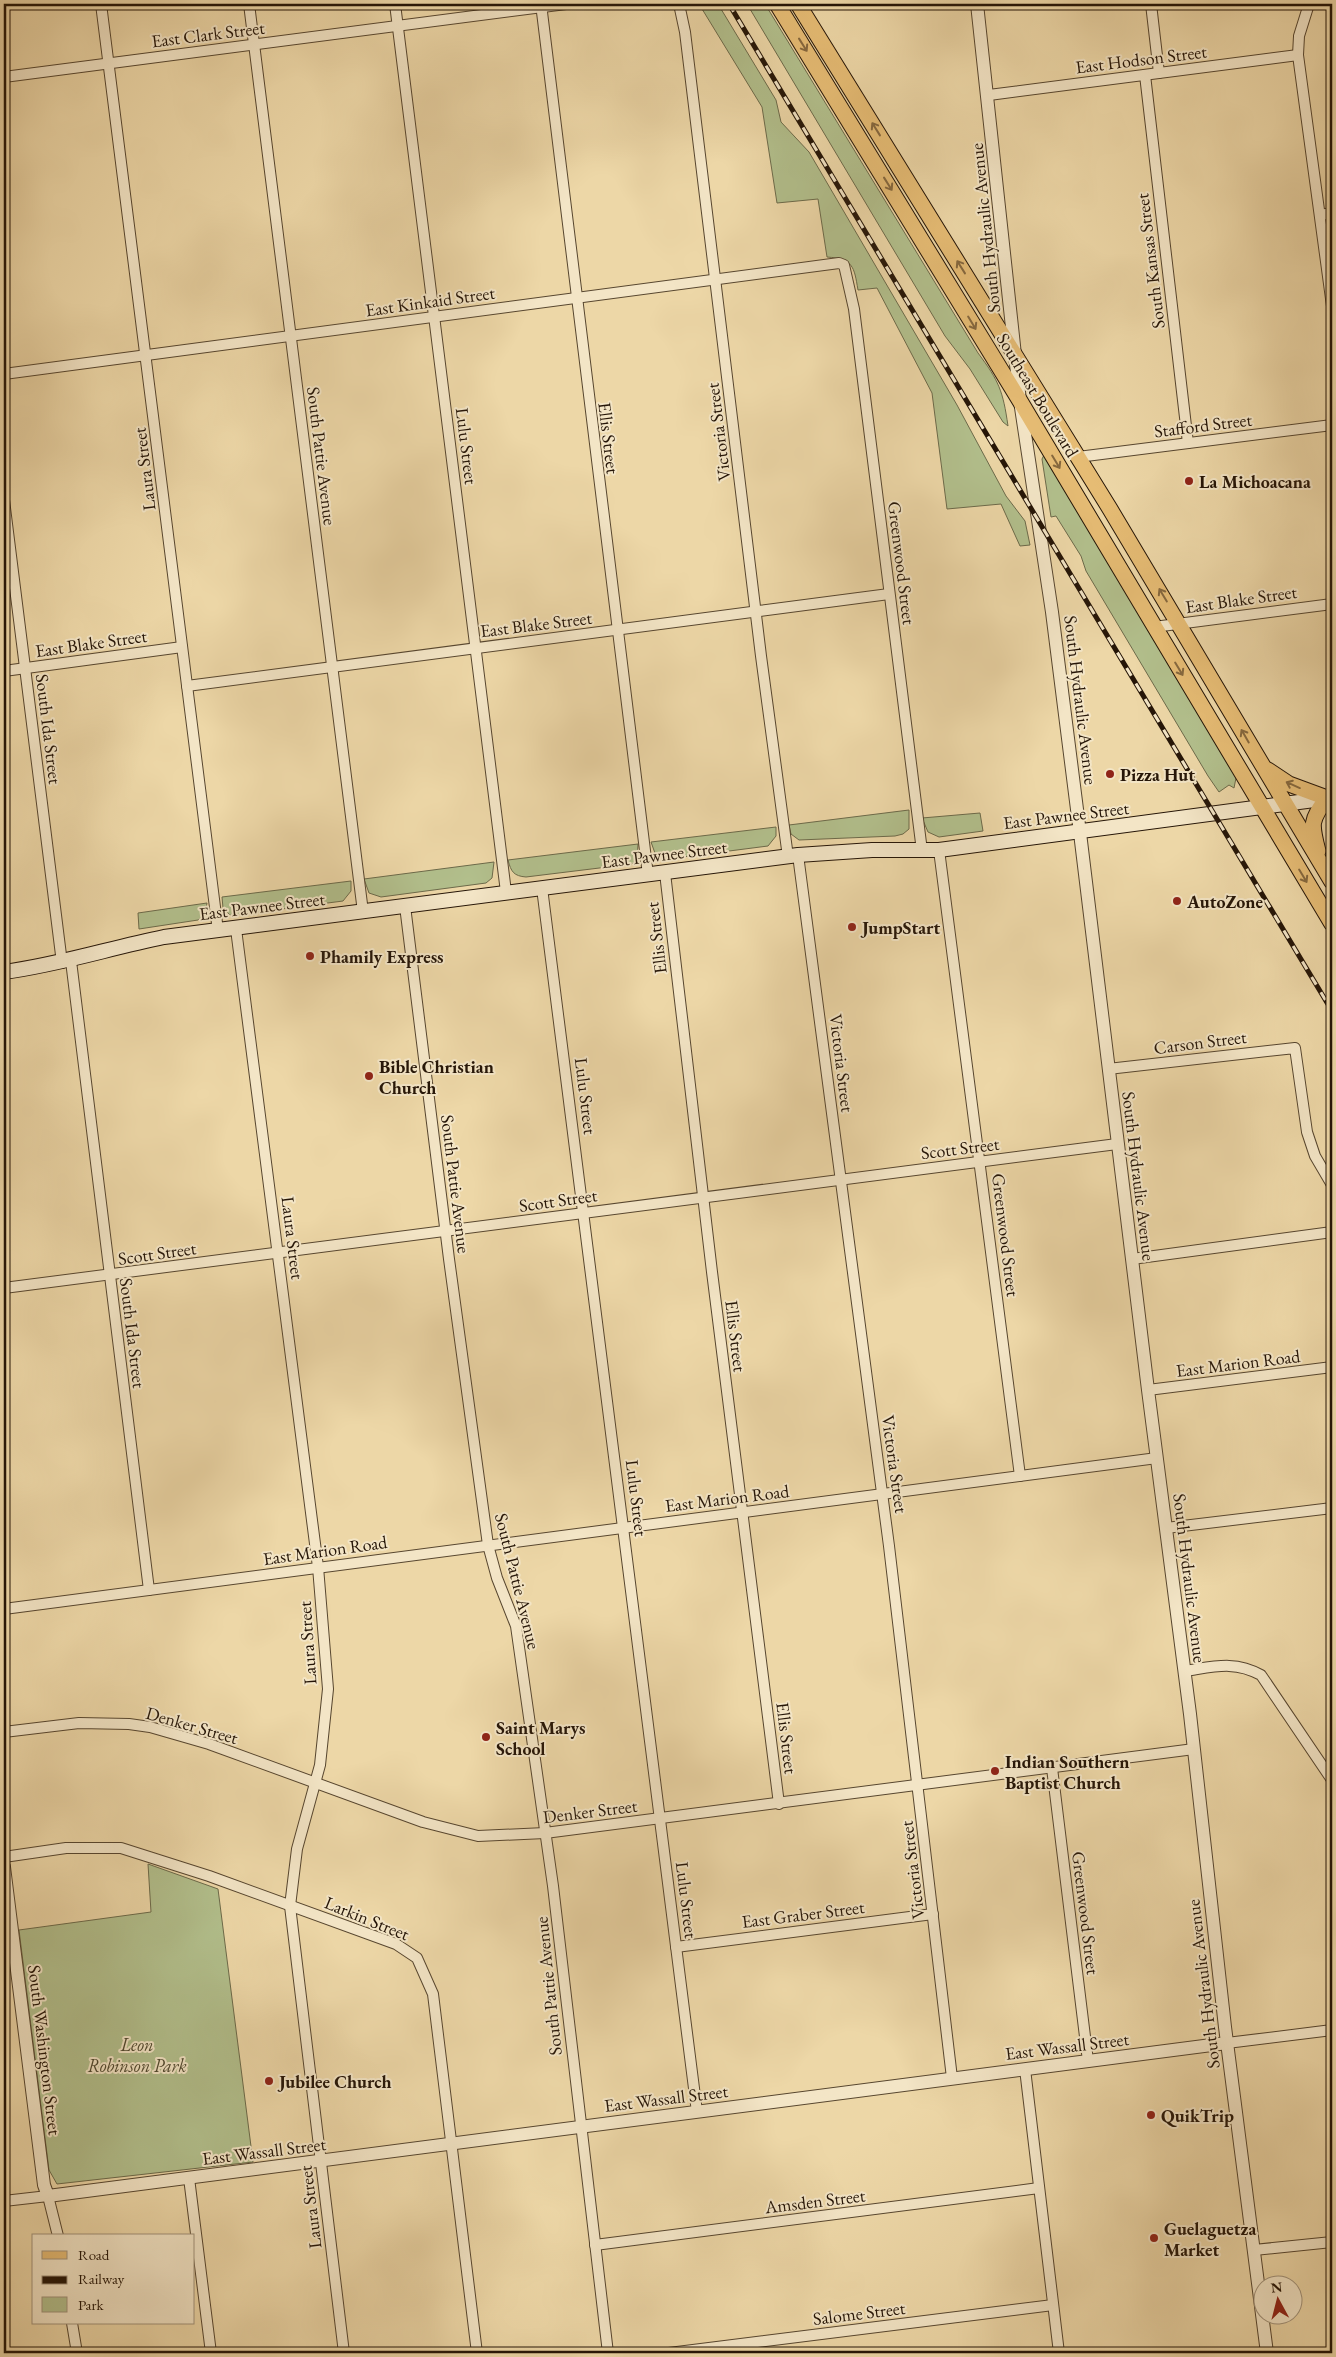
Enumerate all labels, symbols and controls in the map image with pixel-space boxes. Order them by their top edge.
street label: East Clark Street [150,16,266,52]
one-way arrow [798,38,808,52]
street label: East Hodson Street [1074,40,1208,78]
one-way arrow [870,122,880,136]
street label: South Hydraulic Avenue [965,142,1005,314]
one-way arrow [883,176,893,190]
street label: South Kansas Street [1130,192,1170,330]
one-way arrow [956,260,966,274]
street label: East Kinkaid Street [364,280,497,321]
one-way arrow [968,315,978,329]
street label: Southeast Boulevard [992,329,1085,462]
street label: Victoria Street [701,381,735,482]
street label: South Pattie Avenue [302,385,342,527]
street label: Ellis Street [593,401,625,476]
street label: Lulu Street [451,406,483,486]
street label: Stafford Street [1153,408,1254,442]
street label: Laura Street [127,426,161,512]
one-way arrow [1052,454,1062,468]
place label: La Michoacana [1199,470,1311,493]
marker: La Michoacana [1183,475,1195,487]
street label: Greenwood Street [883,500,921,626]
street label: East Blake Street [1184,580,1299,618]
one-way arrow [1157,589,1167,603]
street label: East Blake Street [479,606,594,642]
street label: South Hydraulic Avenue [1059,614,1103,786]
street label: East Blake Street [34,624,149,662]
one-way arrow [1175,661,1185,675]
street label: South Ida Street [31,673,67,786]
one-way arrow [1239,729,1249,743]
place label: Pizza Hut [1120,763,1195,786]
marker: Pizza Hut [1104,768,1116,780]
one-way arrow [1286,780,1301,790]
street label: East Pawnee Street [1002,796,1131,834]
street label: East Pawnee Street [600,835,729,873]
one-way arrow [1299,868,1309,882]
street label: East Pawnee Street [198,887,327,925]
place label: AutoZone [1186,890,1263,913]
marker: AutoZone [1171,895,1183,907]
street label: Ellis Street [640,900,672,975]
place label: JumpStart [860,916,941,939]
marker: JumpStart [846,921,858,933]
place label: Phamily Express [320,945,444,968]
marker: Phamily Express [304,950,316,962]
street label: Victoria Street [825,1013,859,1114]
street label: Carson Street [1152,1025,1248,1059]
place label: Bible Christian Church [379,1055,494,1099]
street label: Lulu Street [570,1056,602,1136]
marker: Bible Christian Church [363,1070,375,1082]
street label: South Hydraulic Avenue [1117,1090,1161,1262]
street label: South Pattie Avenue [436,1113,476,1255]
street label: Scott Street [920,1132,1001,1164]
street label: Greenwood Street [987,1172,1025,1298]
street label: Scott Street [517,1183,599,1217]
street label: Laura Street [276,1195,310,1281]
street label: Scott Street [116,1236,198,1270]
street label: South Ida Street [115,1277,151,1390]
street label: Ellis Street [720,1299,752,1374]
street label: East Marion Road [1175,1344,1302,1382]
street label: Victoria Street [877,1413,913,1515]
street label: Lulu Street [621,1458,653,1538]
street label: East Marion Road [664,1479,791,1517]
street label: South Hydraulic Avenue [1168,1492,1212,1664]
street label: South Pattie Avenue [490,1511,546,1651]
street label: East Marion Road [261,1530,389,1570]
street label: Laura Street [293,1600,321,1685]
street label: Denker Street [143,1701,241,1749]
street label: Ellis Street [771,1701,803,1776]
place label: Saint Marys School [496,1716,585,1760]
marker: Saint Marys School [480,1731,492,1743]
place label: Indian Southern Baptist Church [1005,1750,1129,1794]
marker: Indian Southern Baptist Church [989,1765,1001,1777]
street label: Denker Street [542,1794,639,1828]
street label: Victoria Street [895,1819,929,1920]
street label: Greenwood Street [1067,1850,1105,1976]
street label: Lulu Street [671,1860,703,1940]
street label: Larkin Street [321,1891,413,1945]
street label: East Graber Street [740,1895,866,1933]
street label: South Hydraulic Avenue [1181,1898,1225,2070]
street label: South Pattie Avenue [529,1915,567,2057]
street label: South Washington Street [23,1964,67,2137]
street label: East Wassall Street [1004,2027,1130,2065]
park label: Leon Robinson Park [87,2033,187,2077]
place label: Jubilee Church [277,2070,392,2093]
marker: Jubilee Church [263,2075,275,2087]
street label: East Wassall Street [603,2079,729,2117]
place label: QuikTrip [1161,2104,1234,2127]
marker: QuikTrip [1145,2109,1157,2121]
street label: East Wassall Street [201,2132,327,2170]
street label: Laura Street [293,2164,327,2250]
street label: Amsden Street [762,2183,867,2219]
place label: Guelaguetza Market [1164,2217,1256,2261]
marker: Guelaguetza Market [1148,2232,1160,2244]
legend [32,2234,195,2324]
text: Road [78,2245,110,2264]
text: Railway [78,2269,125,2288]
north arrow [1254,2274,1304,2324]
text: N [1270,2277,1284,2297]
text: Park [78,2295,105,2314]
street label: Salome Street [811,2296,907,2330]

